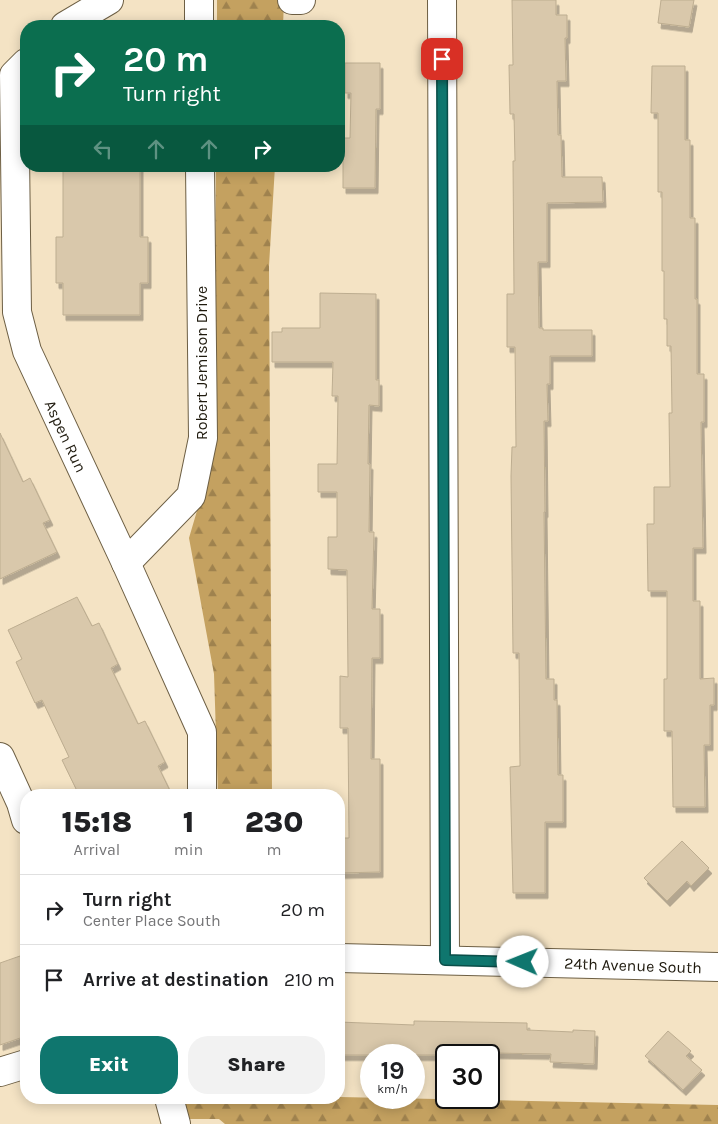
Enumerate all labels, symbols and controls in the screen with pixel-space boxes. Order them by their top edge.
pin [421,38,463,80]
text: 20 m [123,39,208,80]
icon: right [40,40,105,105]
icon: arrive [428,45,456,73]
text: Turn right [123,81,221,107]
icon: left [89,135,117,163]
icon: ahead [142,135,170,163]
icon: ahead [195,135,223,163]
icon: right [248,135,276,163]
street label: Robert Jemison Drive [192,286,211,440]
street label: Aspen Run [41,397,91,475]
text: 15:18 [61,804,132,840]
text: 1 [183,804,194,840]
text: 230 [245,804,303,840]
text: Arrival [73,840,120,859]
text: min [174,840,203,859]
text: m [267,840,282,859]
text: Turn right [83,889,172,911]
icon: right [40,896,68,924]
text: 20 m [280,899,325,921]
text: Center Place South [83,911,221,930]
position arrow [496,935,548,987]
street label: 24th Avenue South [564,954,702,977]
icon: arrive [40,966,68,994]
text: Arrive at destination [83,969,269,991]
text: 210 m [284,969,335,991]
button: Exit [40,1036,178,1094]
button: Share [188,1036,325,1094]
speed limit sign: 30 [435,1044,500,1109]
text: 19 [380,1056,405,1085]
text: km/h [377,1082,408,1096]

